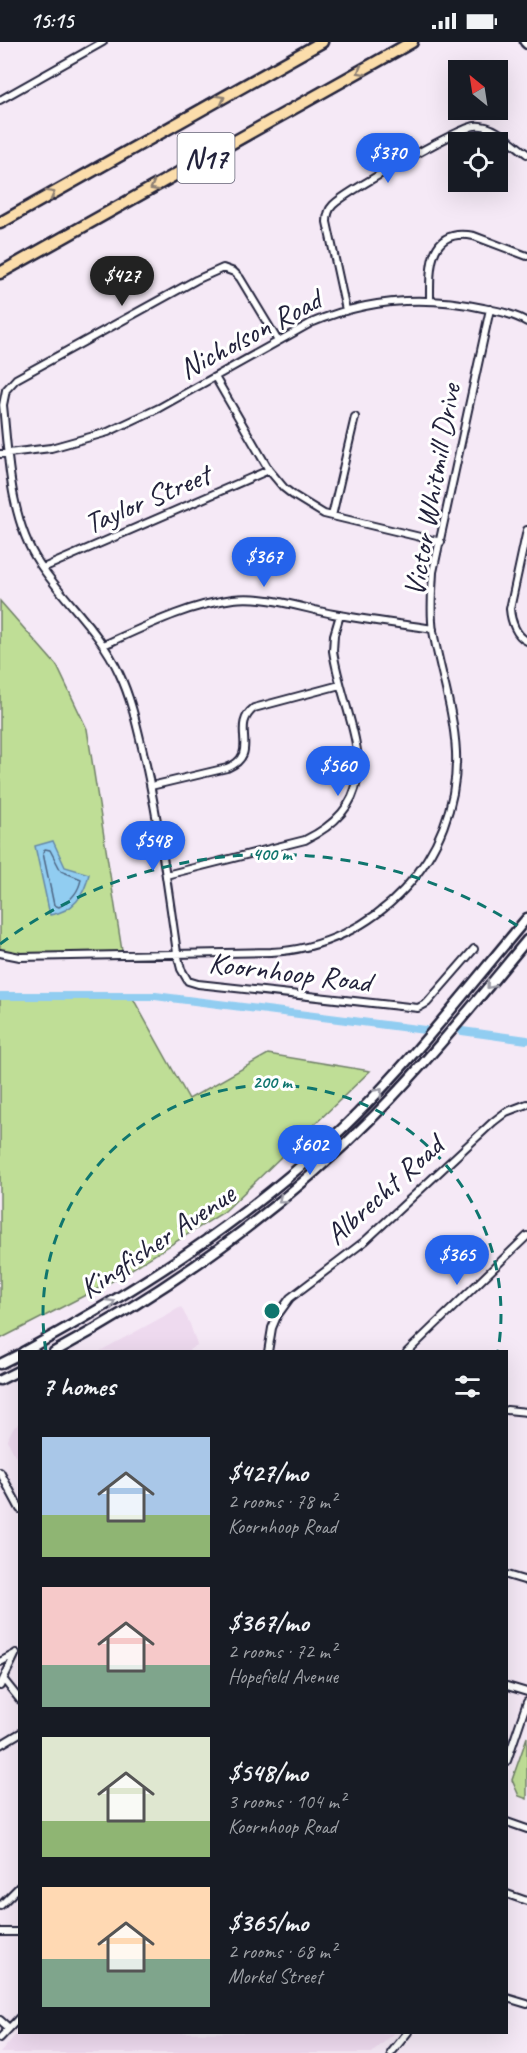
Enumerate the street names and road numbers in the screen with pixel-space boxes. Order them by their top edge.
road number: N17 [178,133,234,183]
street label: Nicholson Road [172,279,331,387]
street label: Victor Whitmill Drive [395,379,470,599]
street label: Taylor Street [78,454,219,542]
street label: Koornhoop Road [207,943,377,1001]
street label: Albrecht Road [317,1124,454,1253]
street label: Kingfisher Avenue [72,1174,244,1307]

